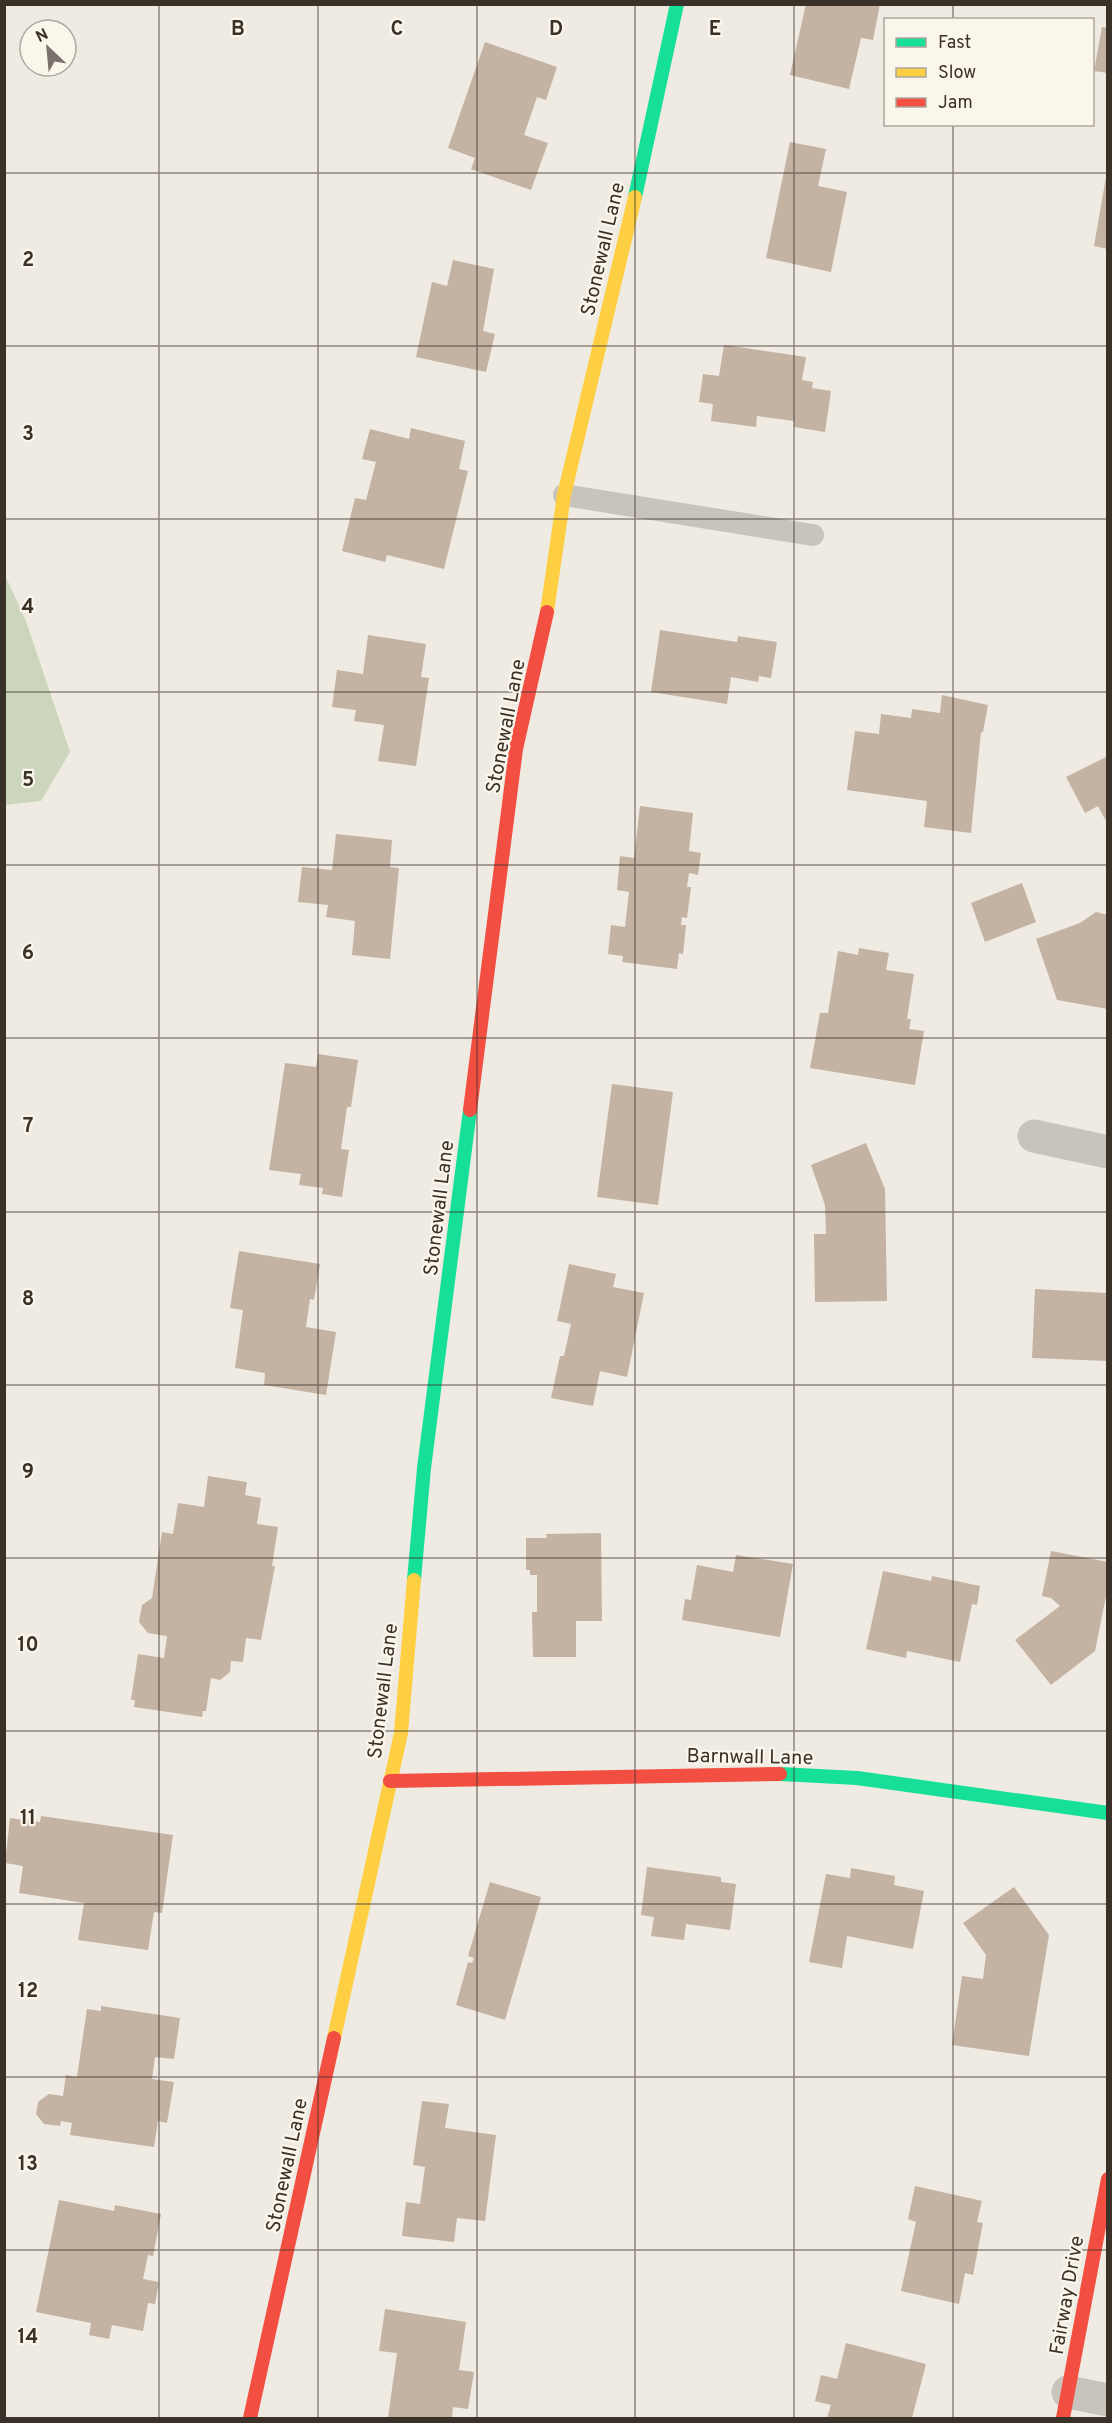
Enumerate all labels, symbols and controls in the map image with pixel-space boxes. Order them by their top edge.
text: B [231,17,245,43]
text: C [391,17,403,43]
text: D [549,17,563,43]
text: E [709,17,721,43]
north arrow [18,18,78,78]
legend [884,18,1094,126]
text: N [33,25,52,48]
text: Fast [938,32,971,55]
text: Slow [938,62,976,85]
text: Jam [938,92,973,115]
street label: Stonewall Lane [576,180,632,319]
text: 2 [22,248,34,274]
text: 3 [22,422,34,448]
text: 4 [22,595,34,621]
street label: Stonewall Lane [481,657,533,796]
text: 5 [22,768,34,794]
text: 6 [22,941,34,967]
text: 7 [23,1114,33,1140]
street label: Stonewall Lane [419,1139,461,1278]
text: 8 [22,1287,34,1313]
text: 9 [22,1460,34,1486]
street label: Stonewall Lane [363,1622,405,1761]
text: 10 [17,1633,39,1659]
street label: Barnwall Lane [686,1744,814,1772]
text: 11 [20,1806,36,1832]
text: 12 [18,1979,38,2005]
street label: Stonewall Lane [261,2096,315,2235]
text: 13 [18,2152,38,2178]
street label: Fairway Drive [1045,2234,1091,2357]
text: 14 [18,2325,38,2351]

